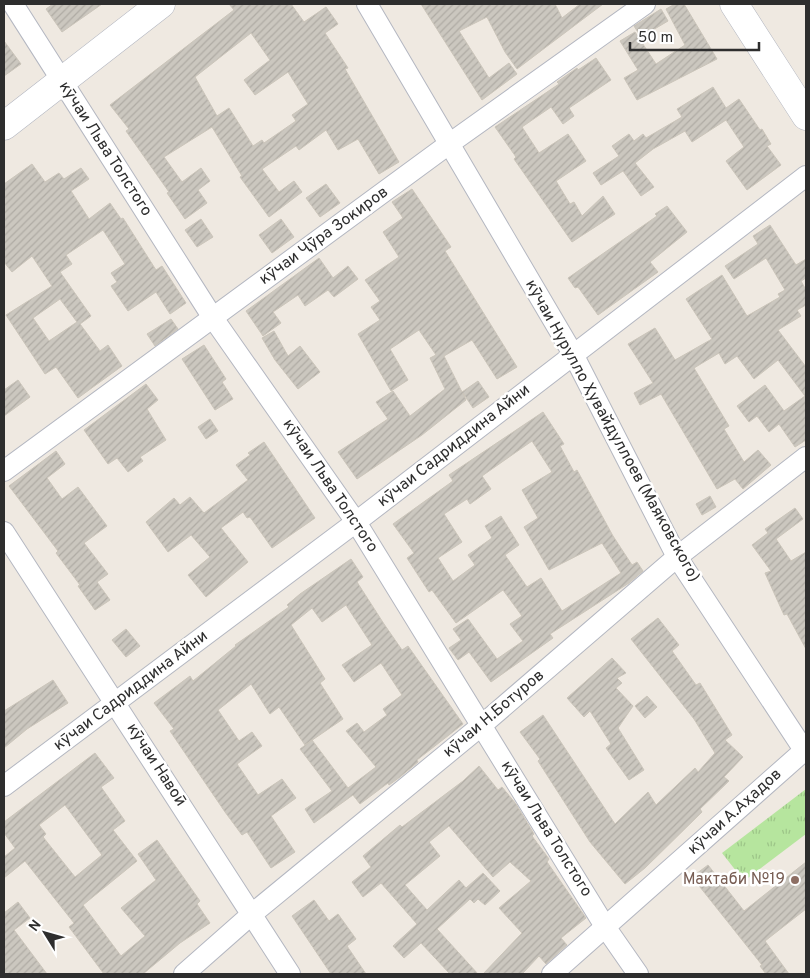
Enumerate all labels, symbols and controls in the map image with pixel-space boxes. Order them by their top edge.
scale bar [630,20,759,52]
text: 50 m [638,29,673,48]
street label: кӯчаи Льва Толстого [54,78,156,220]
street label: кӯчаи Ҷӯра Зокиров [256,182,392,290]
street label: кӯчаи Нурулло Ҳувайдуллоев (Маяковского) [520,276,704,586]
street label: кӯчаи Садриддина Айни [374,380,534,512]
street label: кӯчаи Льва Толстого [278,415,382,557]
street label: кӯчаи Садриддина Айни [50,626,212,756]
street label: кӯчаи Н.Ботуров [439,666,549,762]
street label: кӯчаи Навоӣ [122,720,190,810]
street label: кӯчаи Льва Толстого [496,757,596,901]
street label: кӯчаи А.Аҳадов [684,765,786,859]
place label: Мактаби №19 [683,870,785,890]
marker: Мактаби №19 [789,874,801,886]
north arrow [20,908,70,958]
text: N [26,917,46,935]

